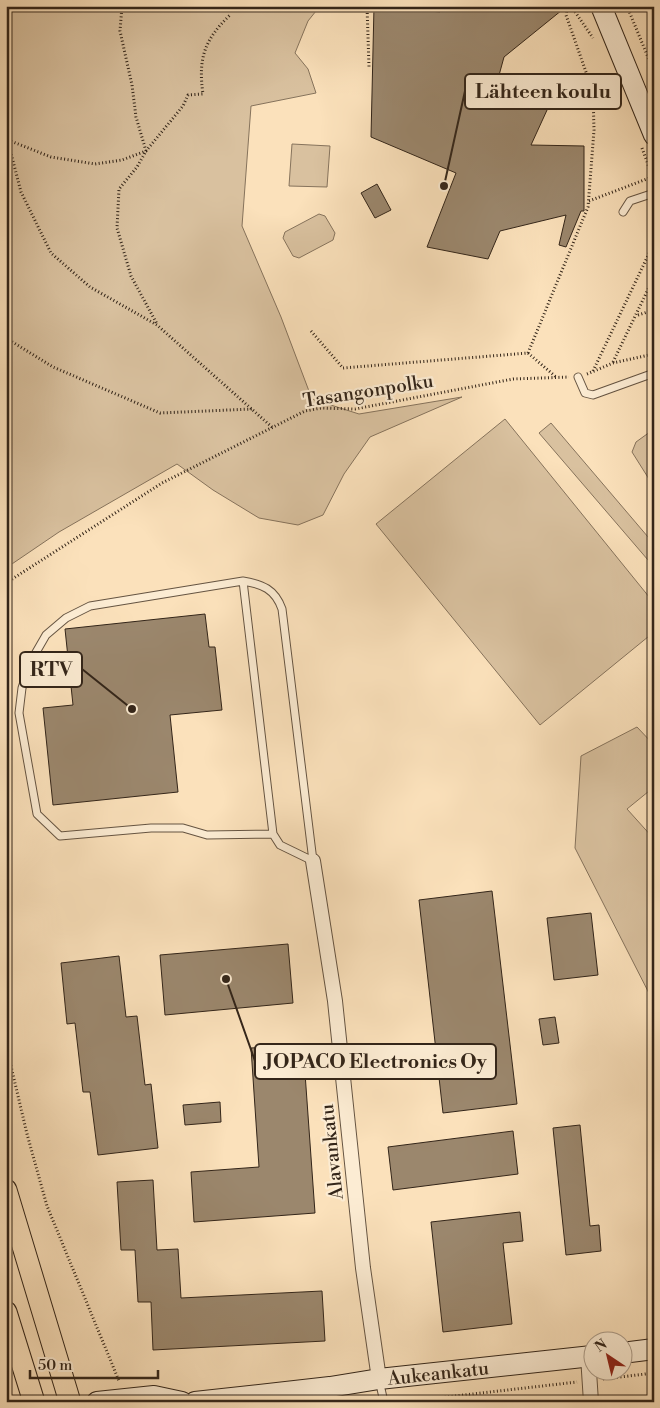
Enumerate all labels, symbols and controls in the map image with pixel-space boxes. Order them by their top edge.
callout: Lähteen koulu [465,74,621,109]
text: Lähteen koulu [475,80,612,105]
street label: Tasangonpolku [301,369,435,413]
callout: RTV [20,652,82,687]
text: RTV [30,658,73,683]
callout: JOPACO Electronics Oy [255,1044,496,1079]
text: JOPACO Electronics Oy [262,1050,488,1075]
street label: Alavankatu [315,1103,349,1202]
north arrow [582,1330,632,1380]
text: N [591,1336,611,1357]
scale bar [30,1348,158,1380]
text: 50 m [38,1356,72,1375]
street label: Aukeankatu [385,1356,490,1391]

